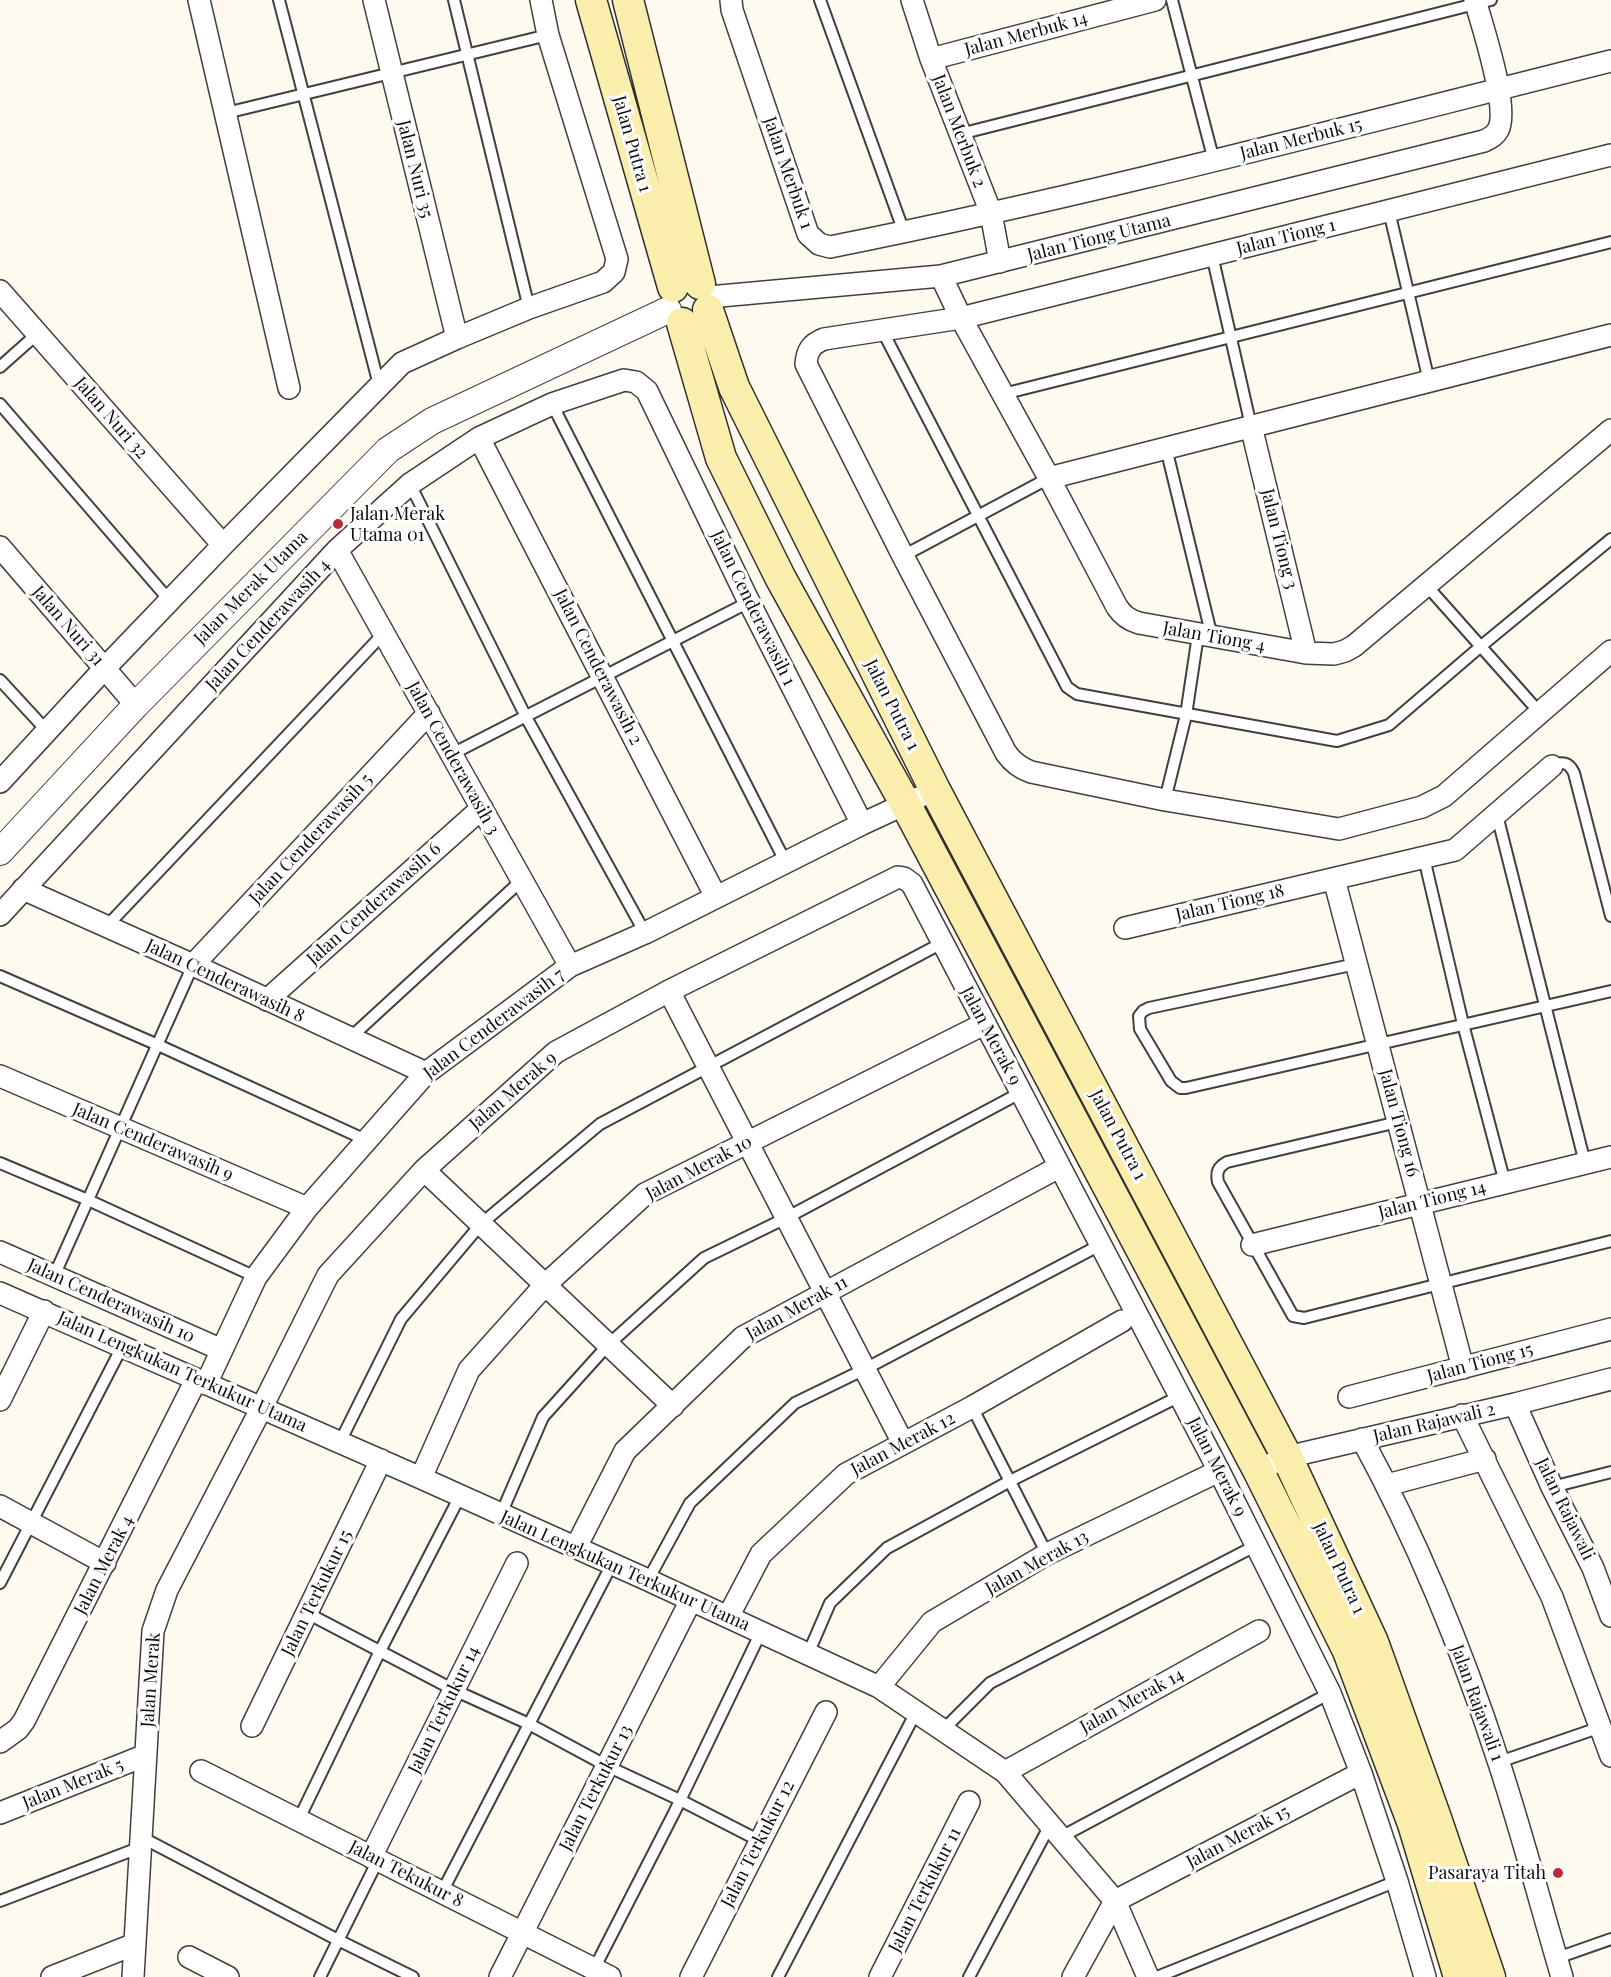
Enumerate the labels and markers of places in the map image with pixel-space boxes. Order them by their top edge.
place label: Jalan Merak Utama 01 [350,503,445,546]
marker: Jalan Merak Utama 01 [331,517,345,531]
place label: Pasaraya Titah [1428,1862,1546,1884]
marker: Pasaraya Titah [1551,1866,1565,1880]

